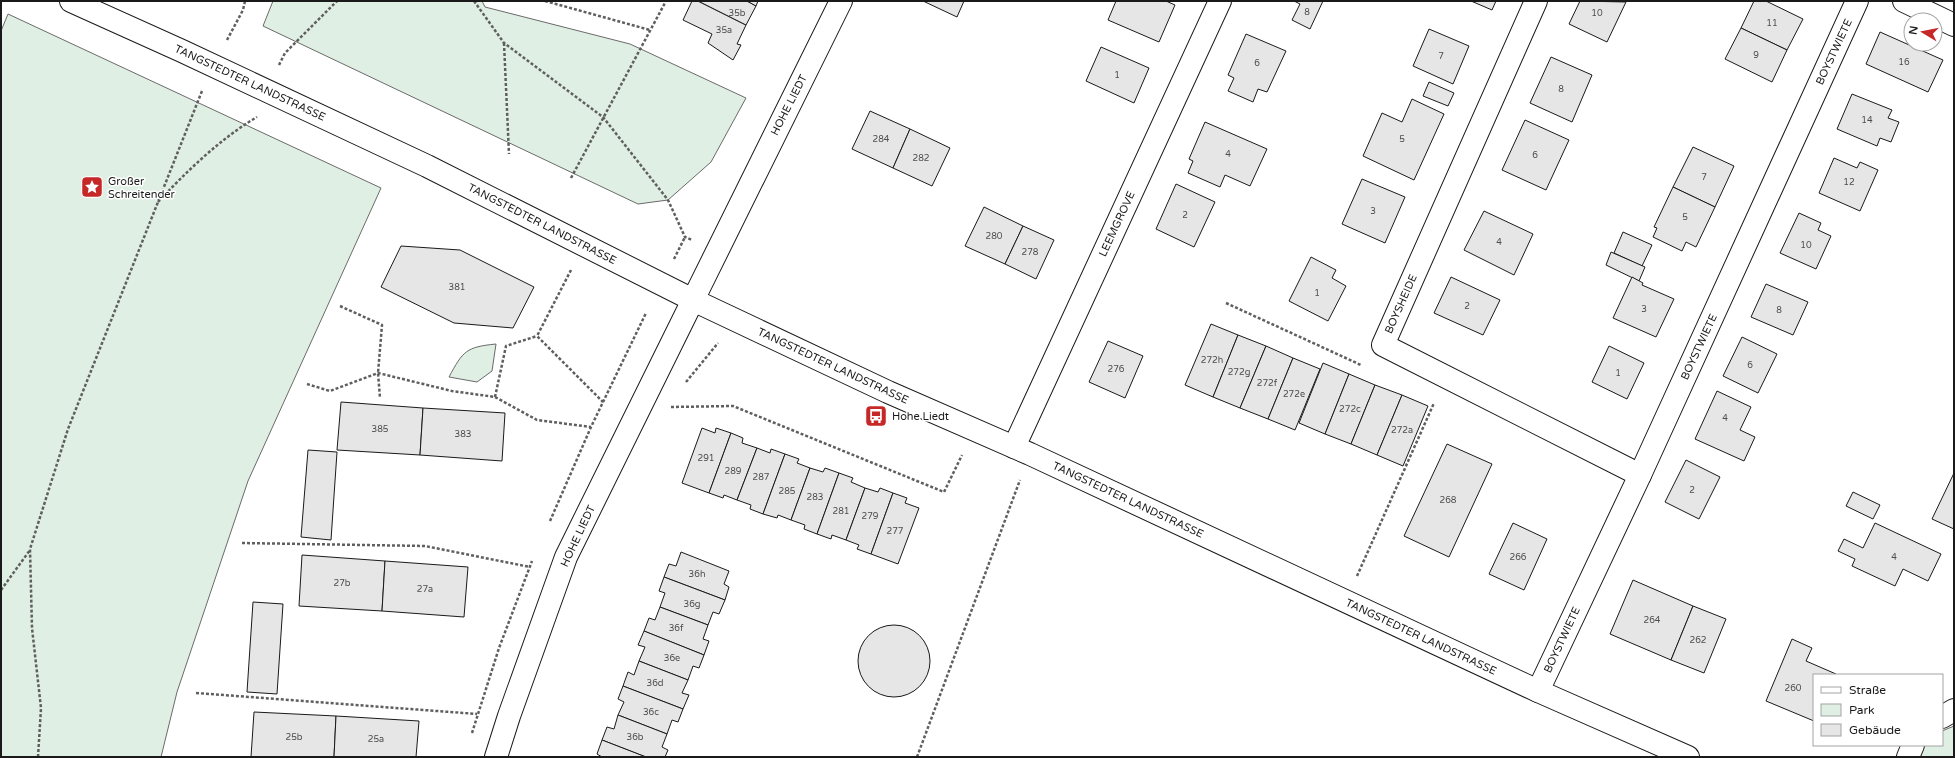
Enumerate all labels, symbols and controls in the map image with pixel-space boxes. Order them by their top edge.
house number: 8 [1304,7,1310,18]
house number: 35b [729,8,746,19]
house number: 10 [1591,8,1603,19]
north arrow [1903,12,1943,52]
street label: BOYSTWIETE [1813,17,1855,87]
house number: 11 [1766,18,1778,29]
house number: 35a [716,25,732,36]
text: N [1906,25,1921,36]
street label: TANGSTEDTER LANDSTRASSE [173,42,327,124]
house number: 9 [1753,50,1759,61]
house number: 7 [1438,51,1444,62]
house number: 16 [1898,57,1910,68]
house number: 6 [1254,58,1260,69]
house number: 1 [1114,70,1120,81]
street label: HOHE LIEDT [768,72,810,138]
house number: 8 [1558,84,1564,95]
house number: 14 [1861,115,1873,126]
house number: 284 [873,134,890,145]
house number: 5 [1399,134,1405,145]
house number: 4 [1225,149,1231,160]
house number: 6 [1532,150,1538,161]
house number: 282 [913,153,929,164]
house number: 7 [1701,172,1707,183]
place icon: Großer Schreitender [79,174,105,200]
place label: Großer Schreitender [108,175,176,201]
house number: 12 [1843,177,1855,188]
street label: TANGSTEDTER LANDSTRASSE [466,181,618,267]
street label: LEEMGROVE [1096,189,1138,259]
house number: 3 [1370,206,1376,217]
house number: 2 [1182,210,1188,221]
house number: 5 [1682,212,1688,223]
house number: 280 [986,231,1003,242]
house number: 4 [1496,237,1502,248]
house number: 10 [1800,240,1812,251]
house number: 278 [1022,247,1039,258]
street label: BOYSHEIDE [1382,272,1420,336]
house number: 381 [449,282,465,293]
house number: 1 [1314,288,1320,299]
house number: 2 [1464,301,1470,312]
house number: 3 [1641,304,1647,315]
house number: 8 [1776,305,1782,316]
street label: BOYSTWIETE [1678,312,1720,382]
street label: TANGSTEDTER LANDSTRASSE [756,325,910,407]
house number: 272h [1201,355,1223,366]
house number: 6 [1747,360,1753,371]
house number: 276 [1108,364,1125,375]
house number: 272g [1228,367,1250,378]
house number: 1 [1615,368,1621,379]
house number: 272f [1257,378,1278,389]
house number: 272e [1283,389,1305,400]
bus stop icon: Hohe Liedt [863,403,889,429]
house number: 272c [1339,404,1361,415]
place label: Hohe Liedt [892,410,949,423]
house number: 4 [1722,413,1728,424]
house number: 385 [372,424,389,435]
house number: 272a [1391,425,1413,436]
house number: 383 [455,429,471,440]
house number: 291 [698,453,714,464]
street label: TANGSTEDTER LANDSTRASSE [1051,459,1205,541]
house number: 289 [725,466,742,477]
house number: 287 [753,472,770,483]
house number: 2 [1689,485,1695,496]
house number: 285 [779,486,796,497]
house number: 283 [807,492,823,503]
house number: 268 [1440,495,1457,506]
street label: HOHE LIEDT [558,503,598,569]
house number: 281 [833,506,849,517]
house number: 279 [862,511,879,522]
house number: 277 [887,526,904,537]
house number: 266 [1510,552,1527,563]
house number: 4 [1891,552,1897,563]
house number: 36h [689,569,705,580]
house number: 27b [334,578,351,589]
house number: 27a [417,584,433,595]
street label: TANGSTEDTER LANDSTRASSE [1344,596,1498,678]
house number: 36g [684,599,700,610]
street label: BOYSTWIETE [1541,605,1583,675]
house number: 264 [1644,615,1661,626]
house number: 36f [669,623,684,634]
house number: 262 [1690,635,1706,646]
house number: 36e [664,653,680,664]
legend [1813,674,1943,746]
house number: 36d [647,678,663,689]
house number: 260 [1785,683,1802,694]
text: Straße [1849,683,1886,697]
text: Park [1849,703,1875,717]
house number: 36c [643,707,659,718]
text: Gebäude [1849,723,1901,737]
house number: 25b [286,732,303,743]
house number: 36b [627,732,644,743]
house number: 25a [368,734,384,745]

